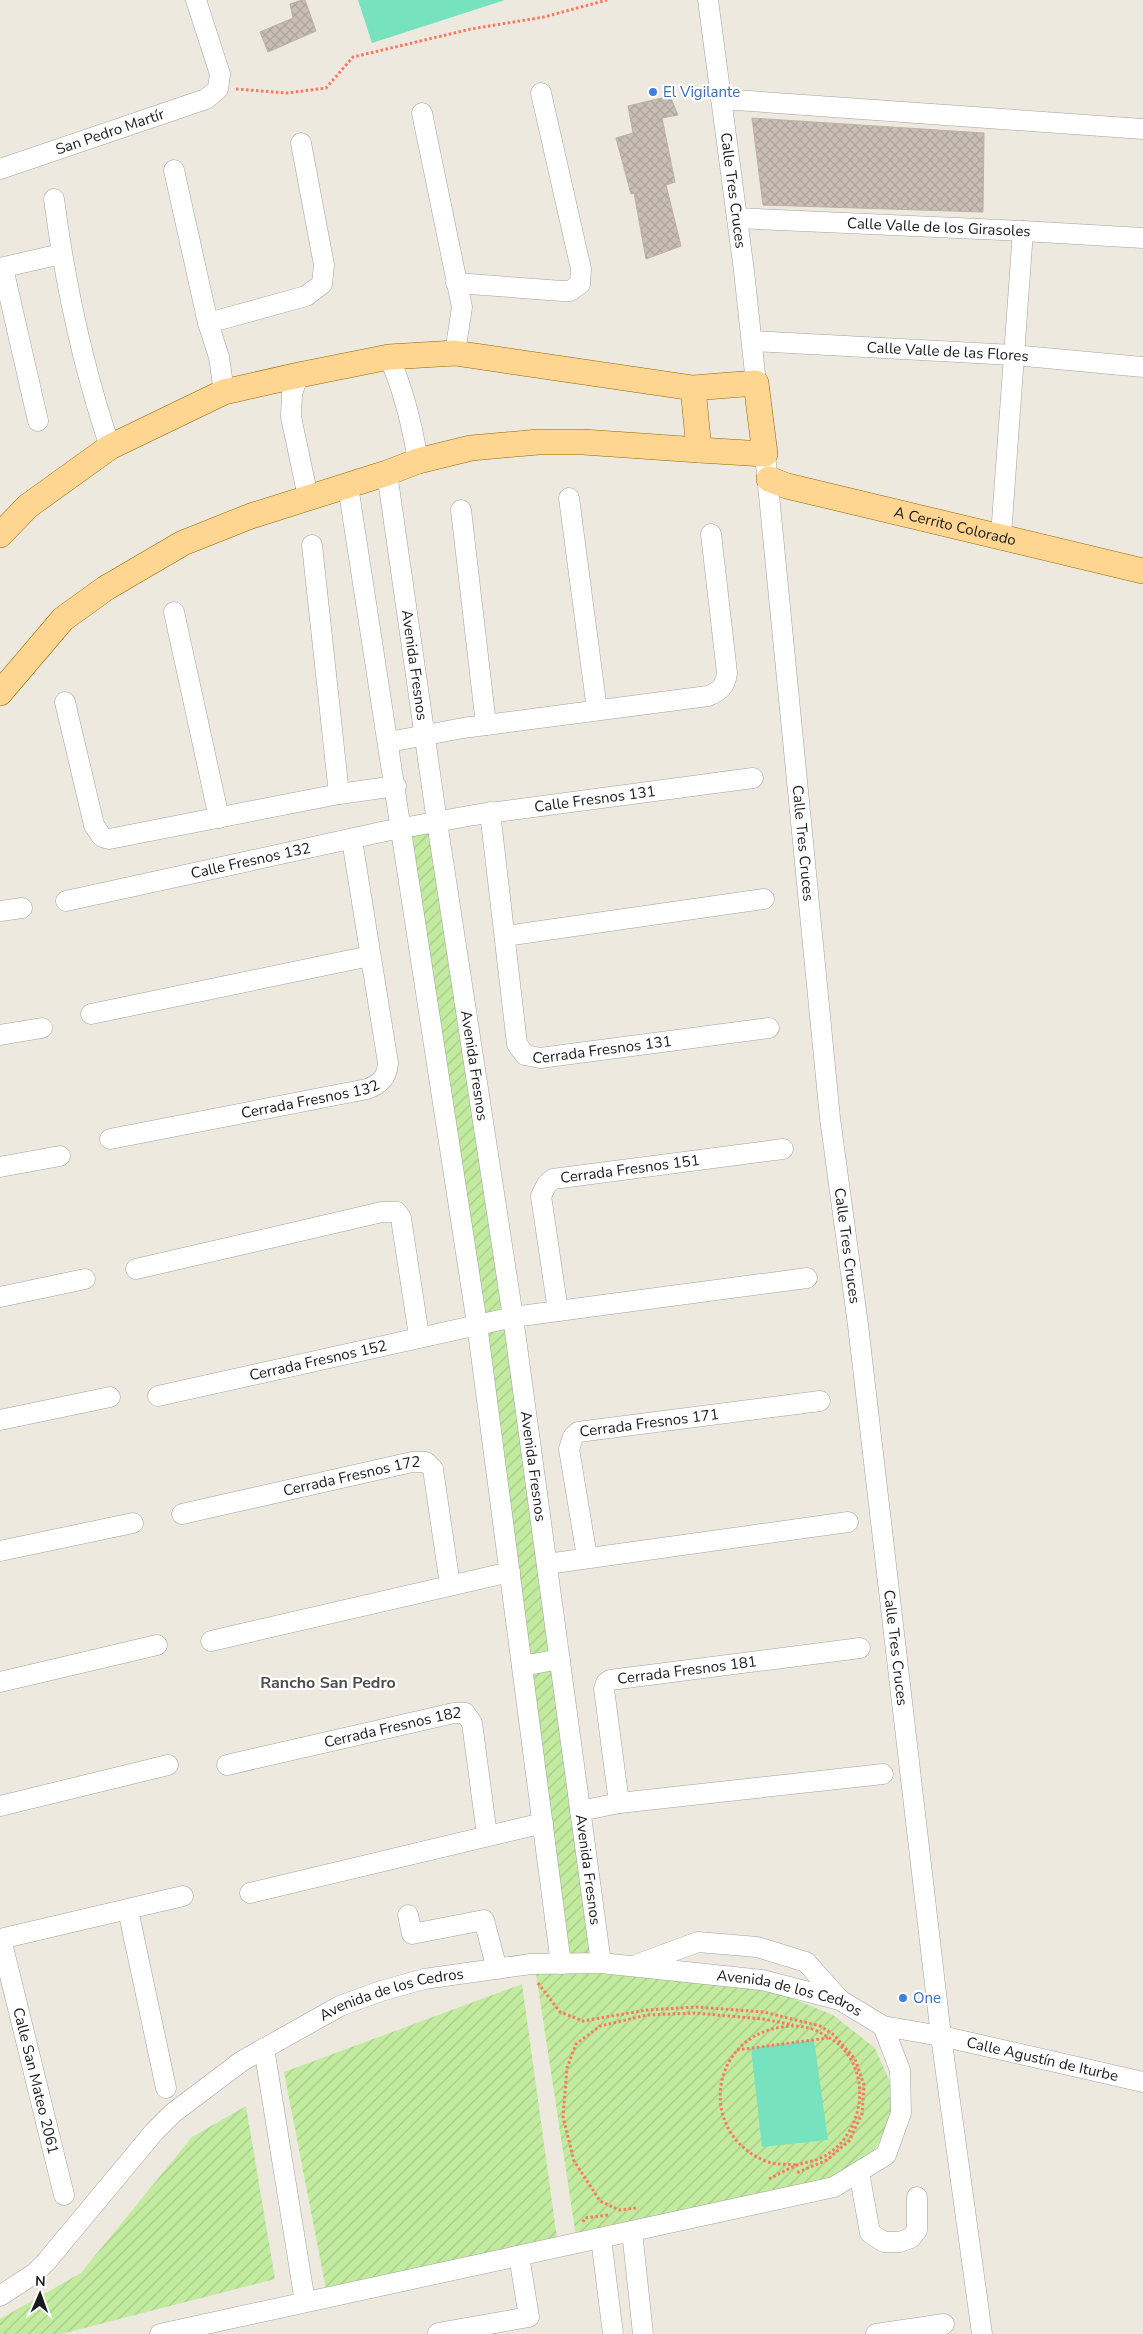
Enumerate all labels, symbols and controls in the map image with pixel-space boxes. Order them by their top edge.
place label: El Vigilante [663,82,740,102]
marker: El Vigilante [647,86,659,98]
street label: San Pedro Martír [53,104,167,159]
street label: Calle Tres Cruces [716,131,751,249]
street label: Calle Valle de los Girasoles [847,213,1031,241]
street label: Calle Valle de las Flores [866,337,1030,366]
street label: A Cerrito Colorado [892,502,1018,550]
street label: Avenida Fresnos [397,608,432,722]
street label: Calle Fresnos 131 [533,781,657,817]
street label: Calle Tres Cruces [787,784,819,902]
street label: Calle Fresnos 132 [189,838,312,883]
street label: Avenida Fresnos [456,1009,493,1122]
street label: Cerrada Fresnos 131 [531,1031,673,1068]
street label: Cerrada Fresnos 132 [239,1075,383,1123]
street label: Cerrada Fresnos 151 [559,1150,701,1188]
street label: Calle Tres Cruces [830,1187,865,1305]
street label: Cerrada Fresnos 152 [247,1335,389,1385]
street label: Cerrada Fresnos 171 [578,1404,720,1442]
street label: Avenida Fresnos [516,1410,551,1523]
street label: Cerrada Fresnos 172 [281,1452,420,1501]
street label: Calle Tres Cruces [879,1589,912,1707]
street label: Cerrada Fresnos 181 [616,1651,758,1689]
district label: Rancho San Pedro [260,1672,396,1694]
street label: Cerrada Fresnos 182 [322,1703,461,1752]
street label: Avenida Fresnos [571,1813,606,1926]
street label: Avenida de los Cedros [316,1964,465,2026]
street label: Avenida de los Cedros [716,1965,866,2021]
place label: One [913,1988,941,2008]
marker: One [897,1992,909,2004]
street label: Calle San Mateo 2061 [8,2005,64,2156]
street label: Calle Agustín de Iturbe [965,2032,1120,2086]
north arrow [15,2269,65,2319]
text: N [35,2272,46,2291]

